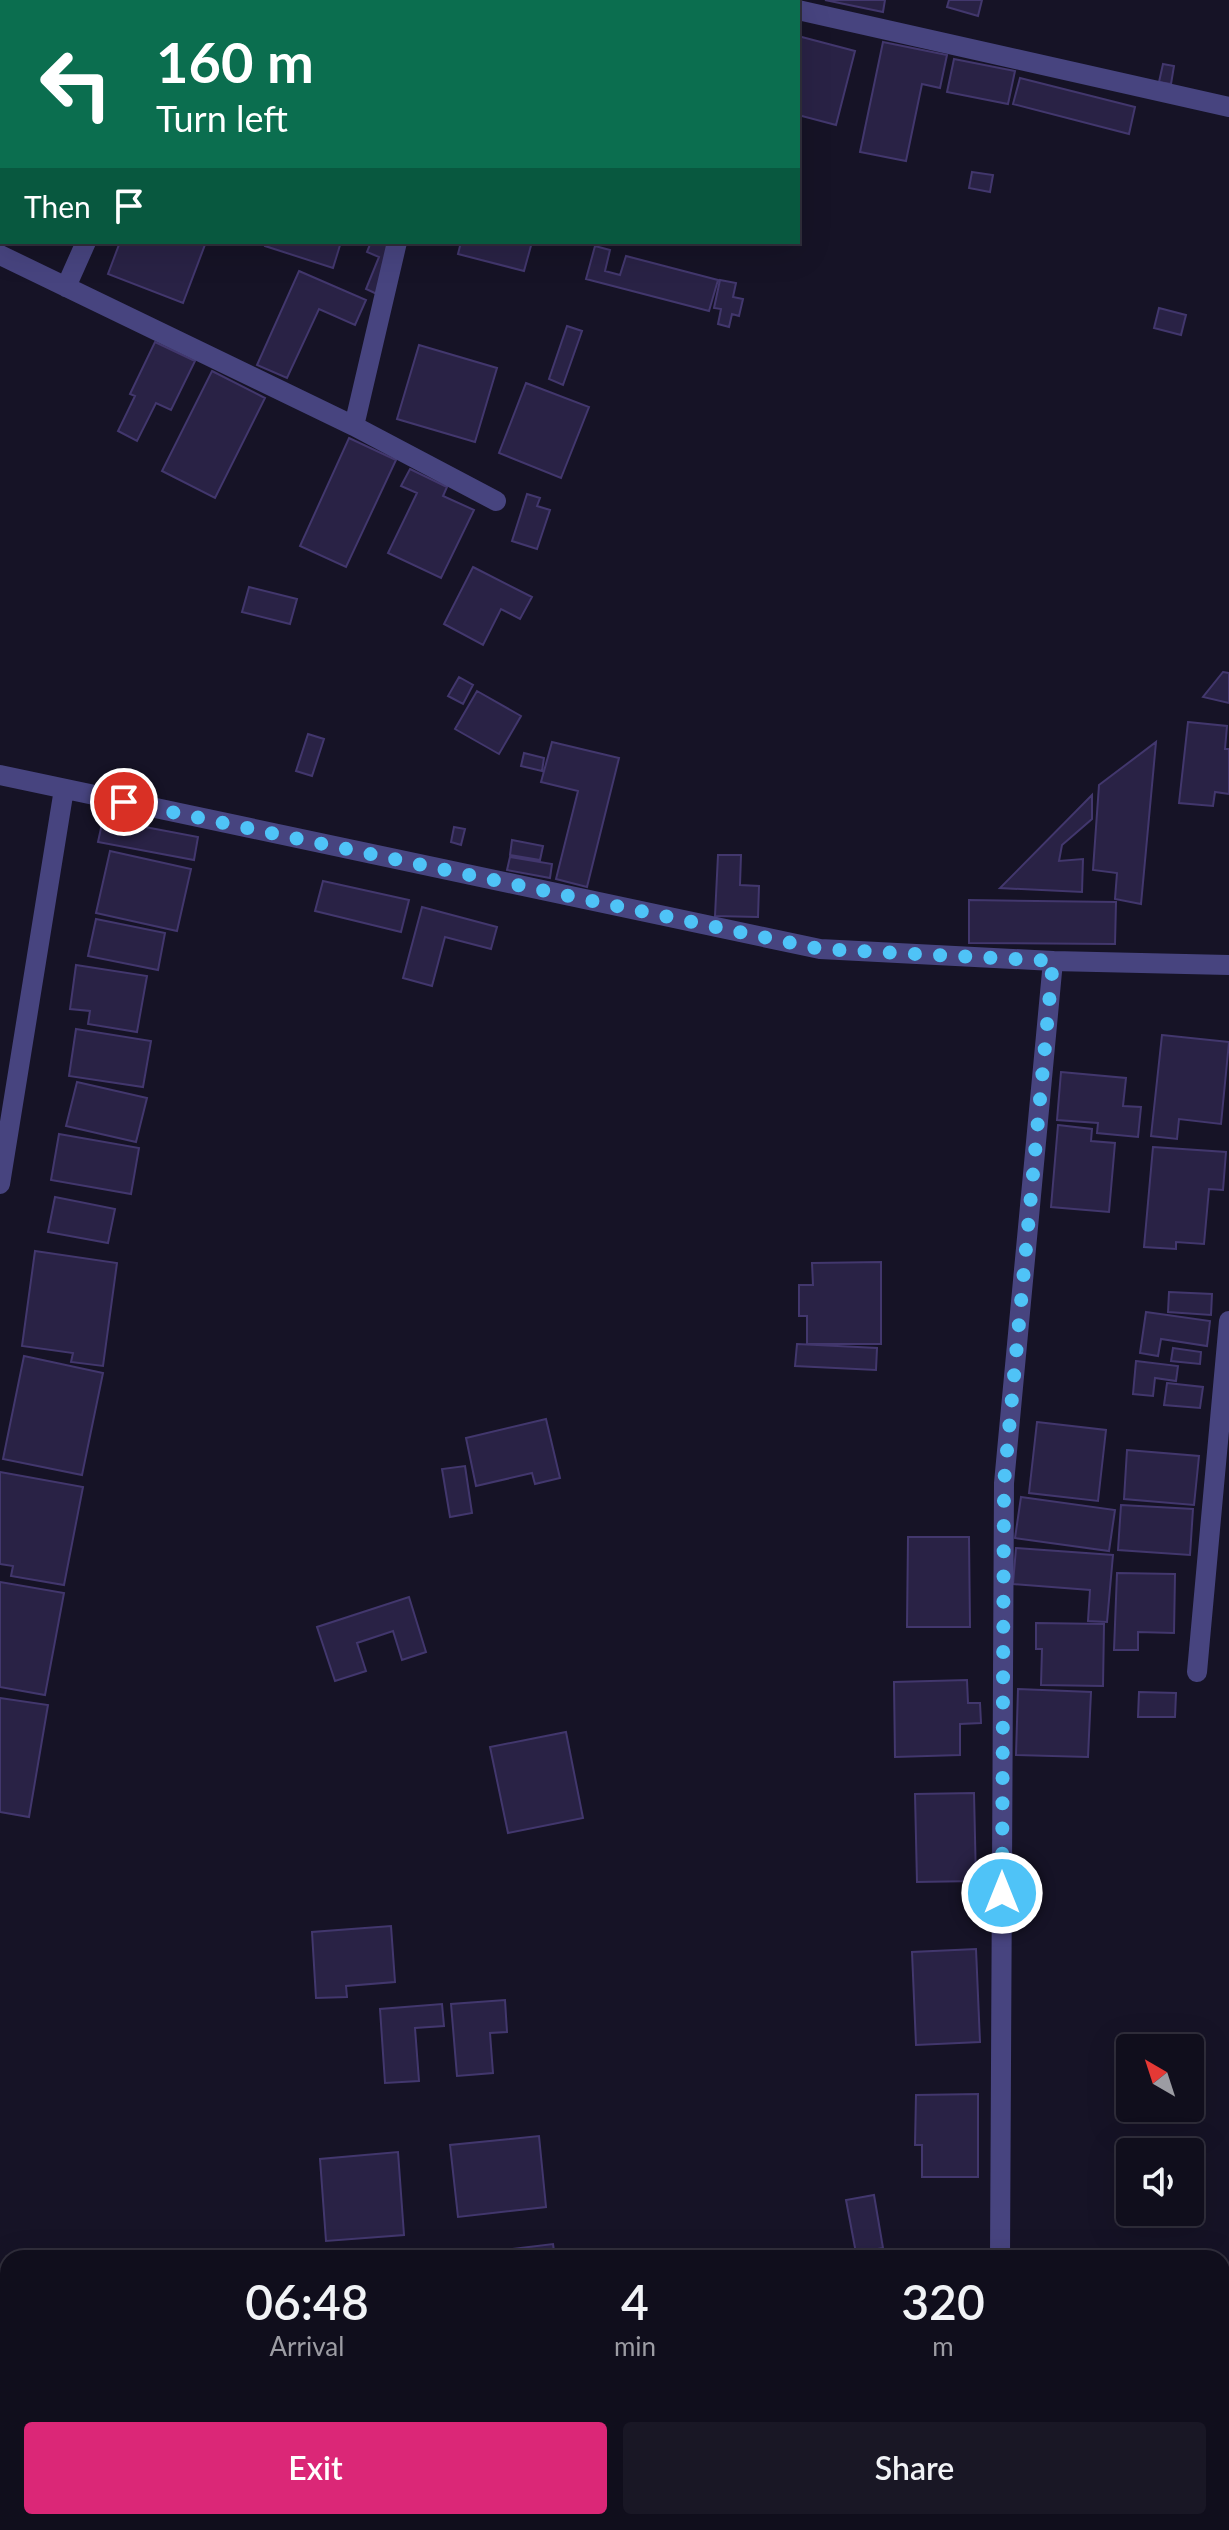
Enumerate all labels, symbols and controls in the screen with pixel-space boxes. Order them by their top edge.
text: 160 m [156,28,314,95]
icon: left [24,32,128,136]
text: Turn left [156,96,288,140]
icon: arrive [107,184,151,228]
text: Then [24,188,91,224]
pin [90,768,158,836]
icon: arrive [102,780,146,824]
position arrow [960,1851,1044,1935]
north arrow [1116,2034,1204,2122]
map controls [1116,2034,1204,2226]
button: sound [1116,2138,1204,2226]
text: 06:48 [245,2273,369,2330]
text: 4 [621,2273,649,2330]
text: 320 [901,2273,985,2330]
text: Arrival [270,2330,344,2362]
text: min [614,2330,656,2362]
text: m [932,2330,954,2362]
button: Exit [24,2422,607,2514]
button: Share [623,2422,1206,2514]

